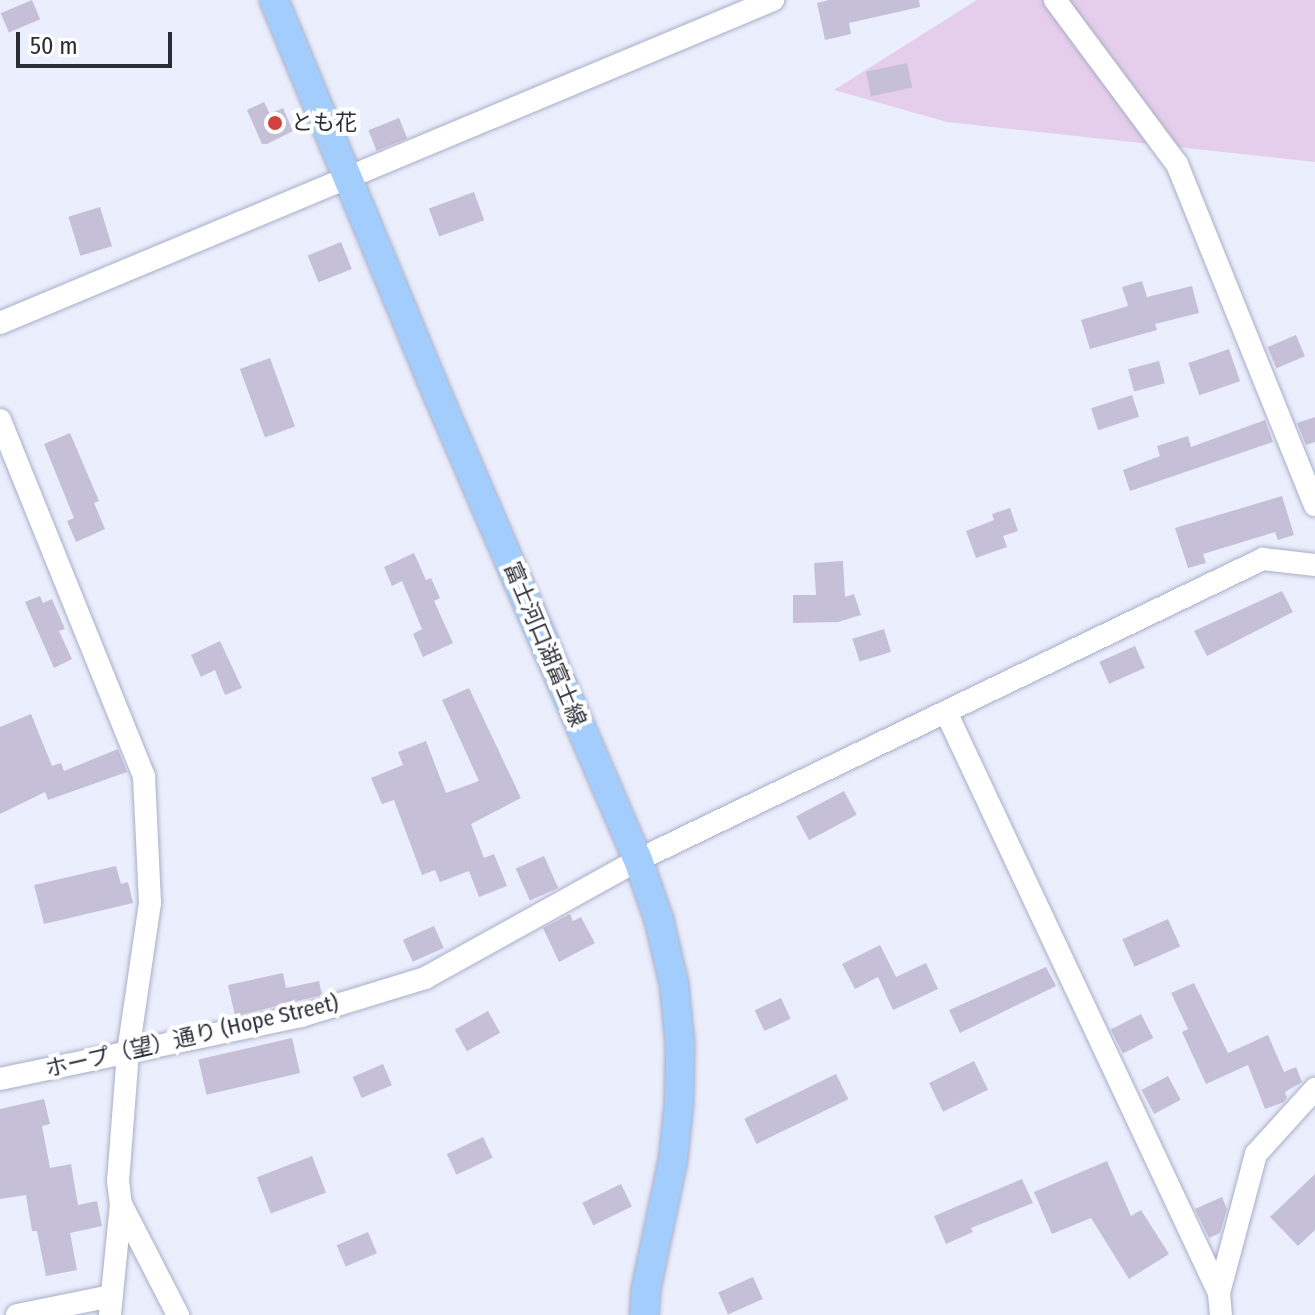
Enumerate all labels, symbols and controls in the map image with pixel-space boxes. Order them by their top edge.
scale bar [20,16,176,66]
text: 50 m [30,32,78,60]
place label: とも花 [291,110,357,136]
marker: とも花 [266,114,284,132]
street label: 富士河口湖富士線 [498,558,592,730]
street label: ホープ（望）通り (Hope Street) [42,989,342,1083]

